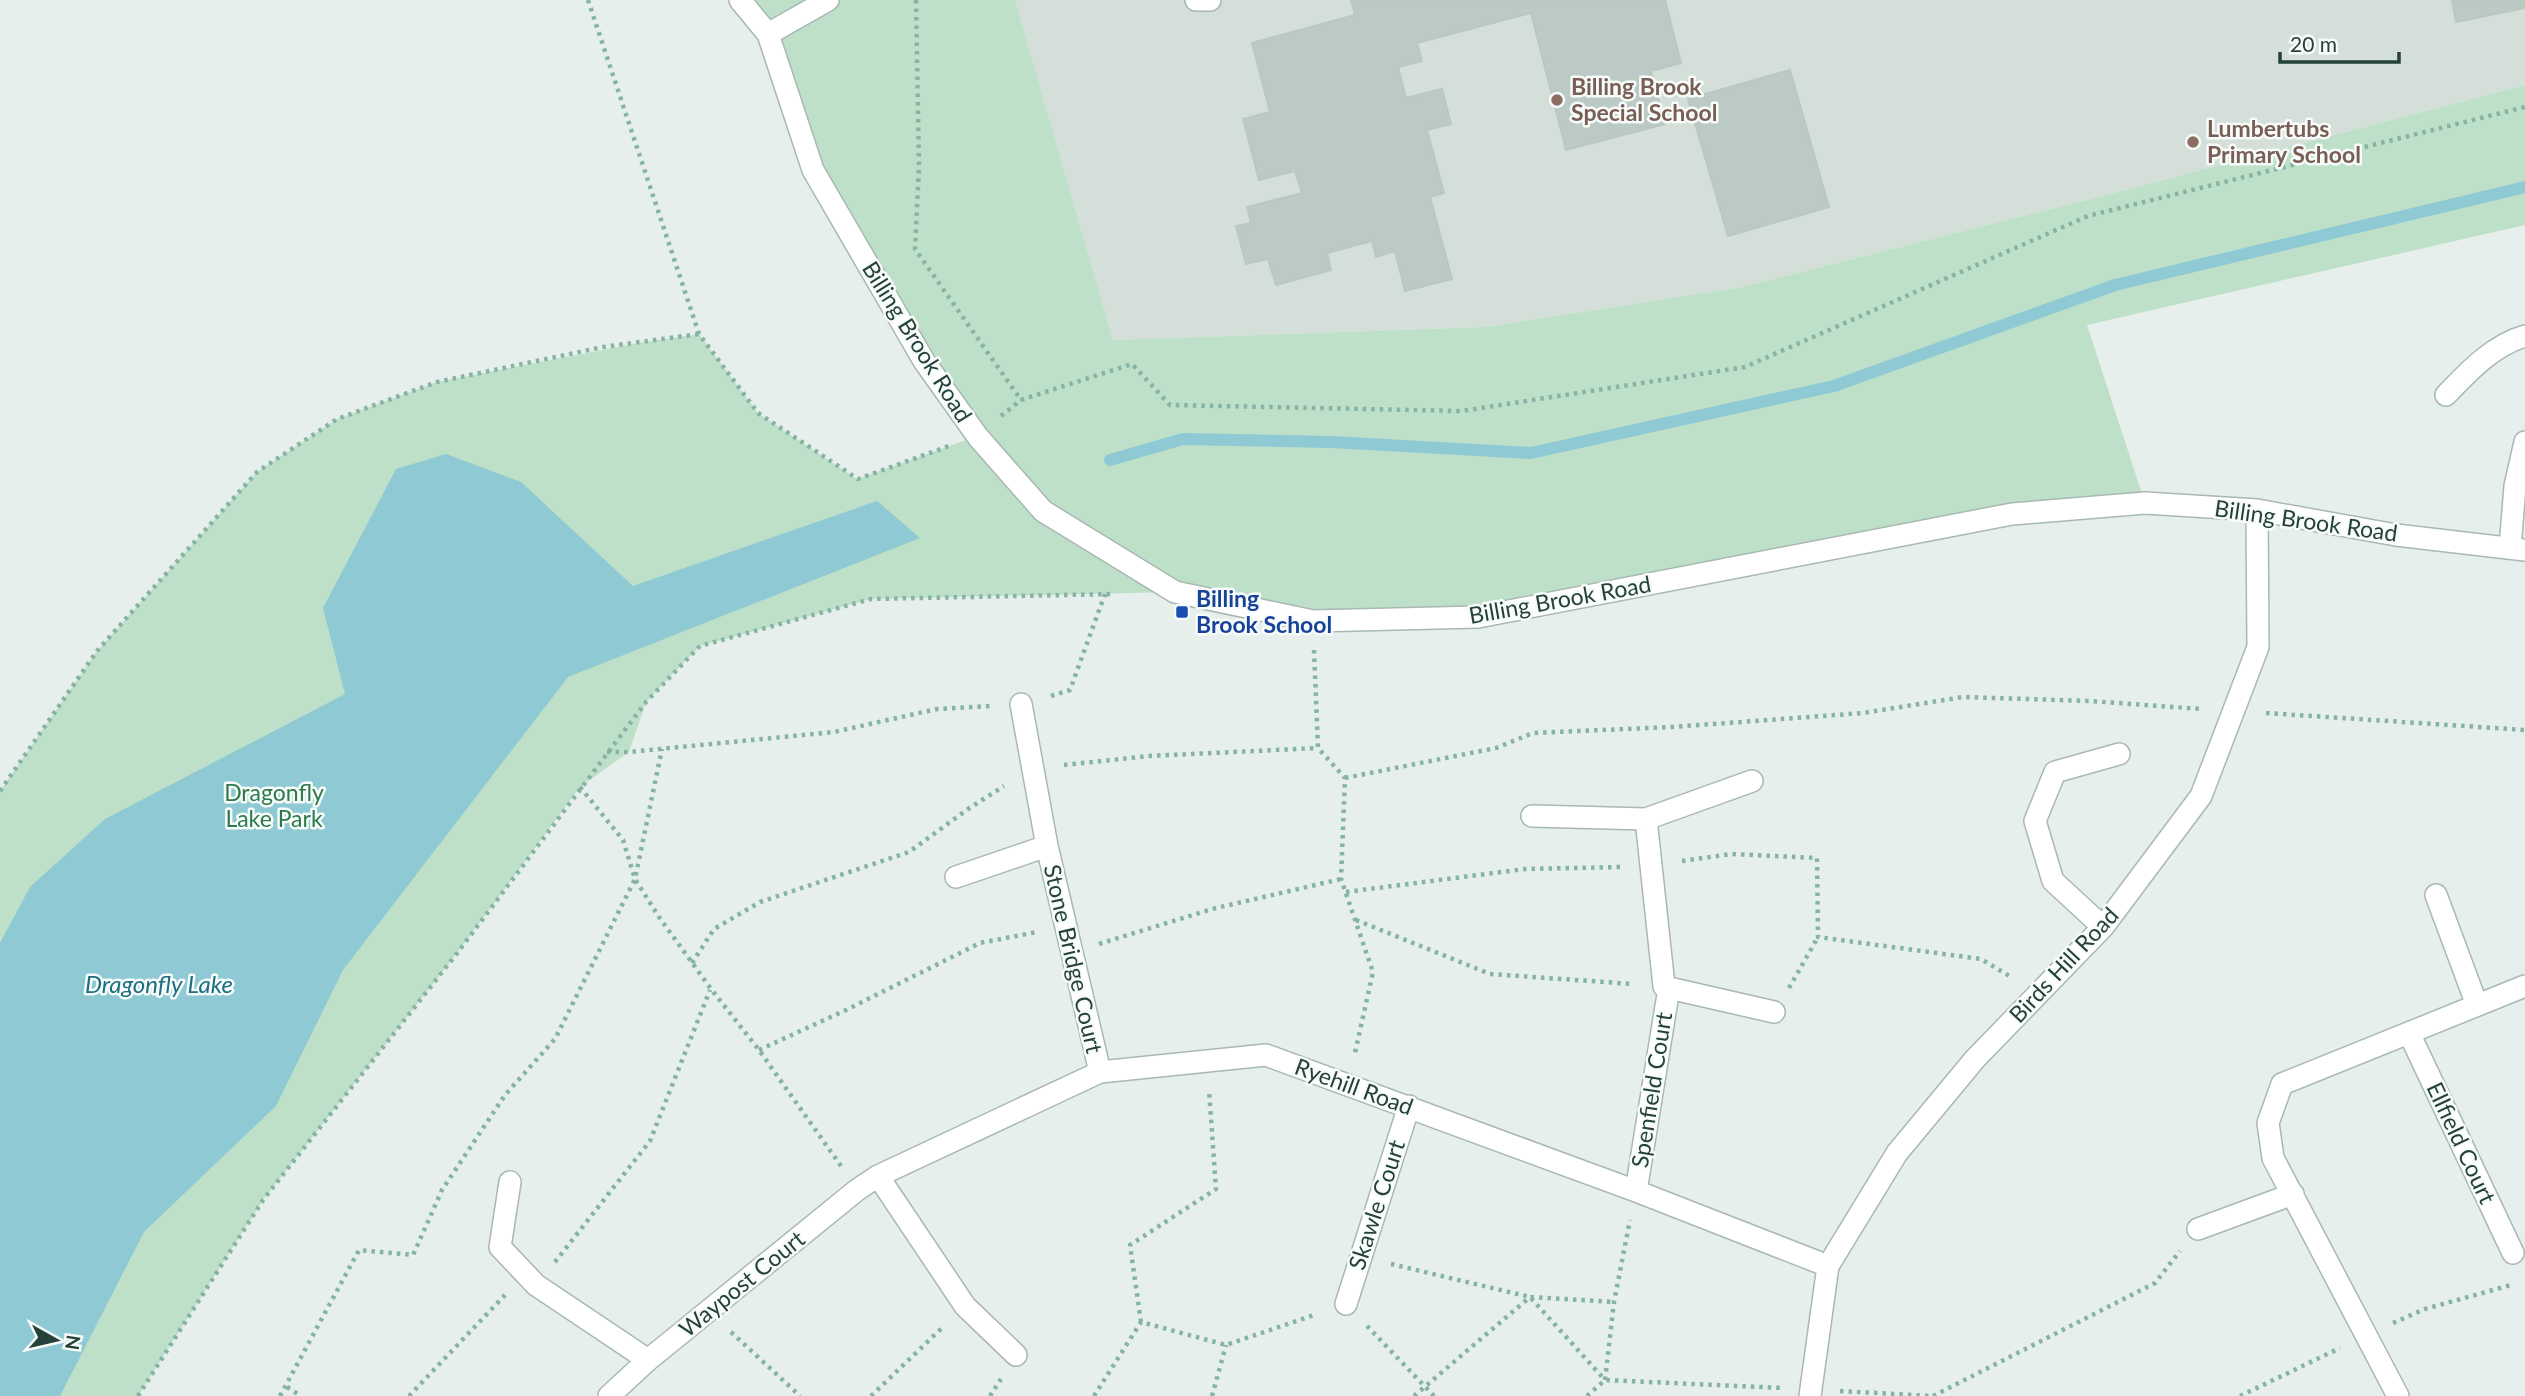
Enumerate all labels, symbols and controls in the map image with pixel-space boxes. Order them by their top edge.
scale bar [2280,21,2399,65]
text: 20 m [2290,31,2337,56]
place label: Billing Brook Special School [1571,72,1717,126]
marker: Billing Brook Special School [1549,92,1565,108]
place label: Lumbertubs Primary School [2207,114,2361,168]
marker: Lumbertubs Primary School [2185,134,2201,150]
street label: Billing Brook Road [857,256,979,427]
street label: Billing Brook Road [2213,493,2399,547]
street label: Billing Brook Road [1467,569,1653,629]
place label: Billing Brook School [1196,584,1332,638]
marker: Billing Brook School [1174,604,1190,620]
park label: Dragonfly Lake Park [224,778,324,832]
street label: Stone Bridge Court [1039,862,1109,1057]
street label: Birds Hill Road [2003,901,2124,1028]
water label: Dragonfly Lake [85,969,233,998]
street label: Spenfield Court [1625,1009,1677,1170]
street label: Ryehill Road [1291,1052,1417,1120]
street label: Ellfield Court [2422,1077,2503,1209]
street label: Skawle Court [1342,1136,1410,1273]
street label: Waypost Court [673,1224,810,1342]
north arrow [21,1305,91,1375]
text: N [61,1334,86,1351]

